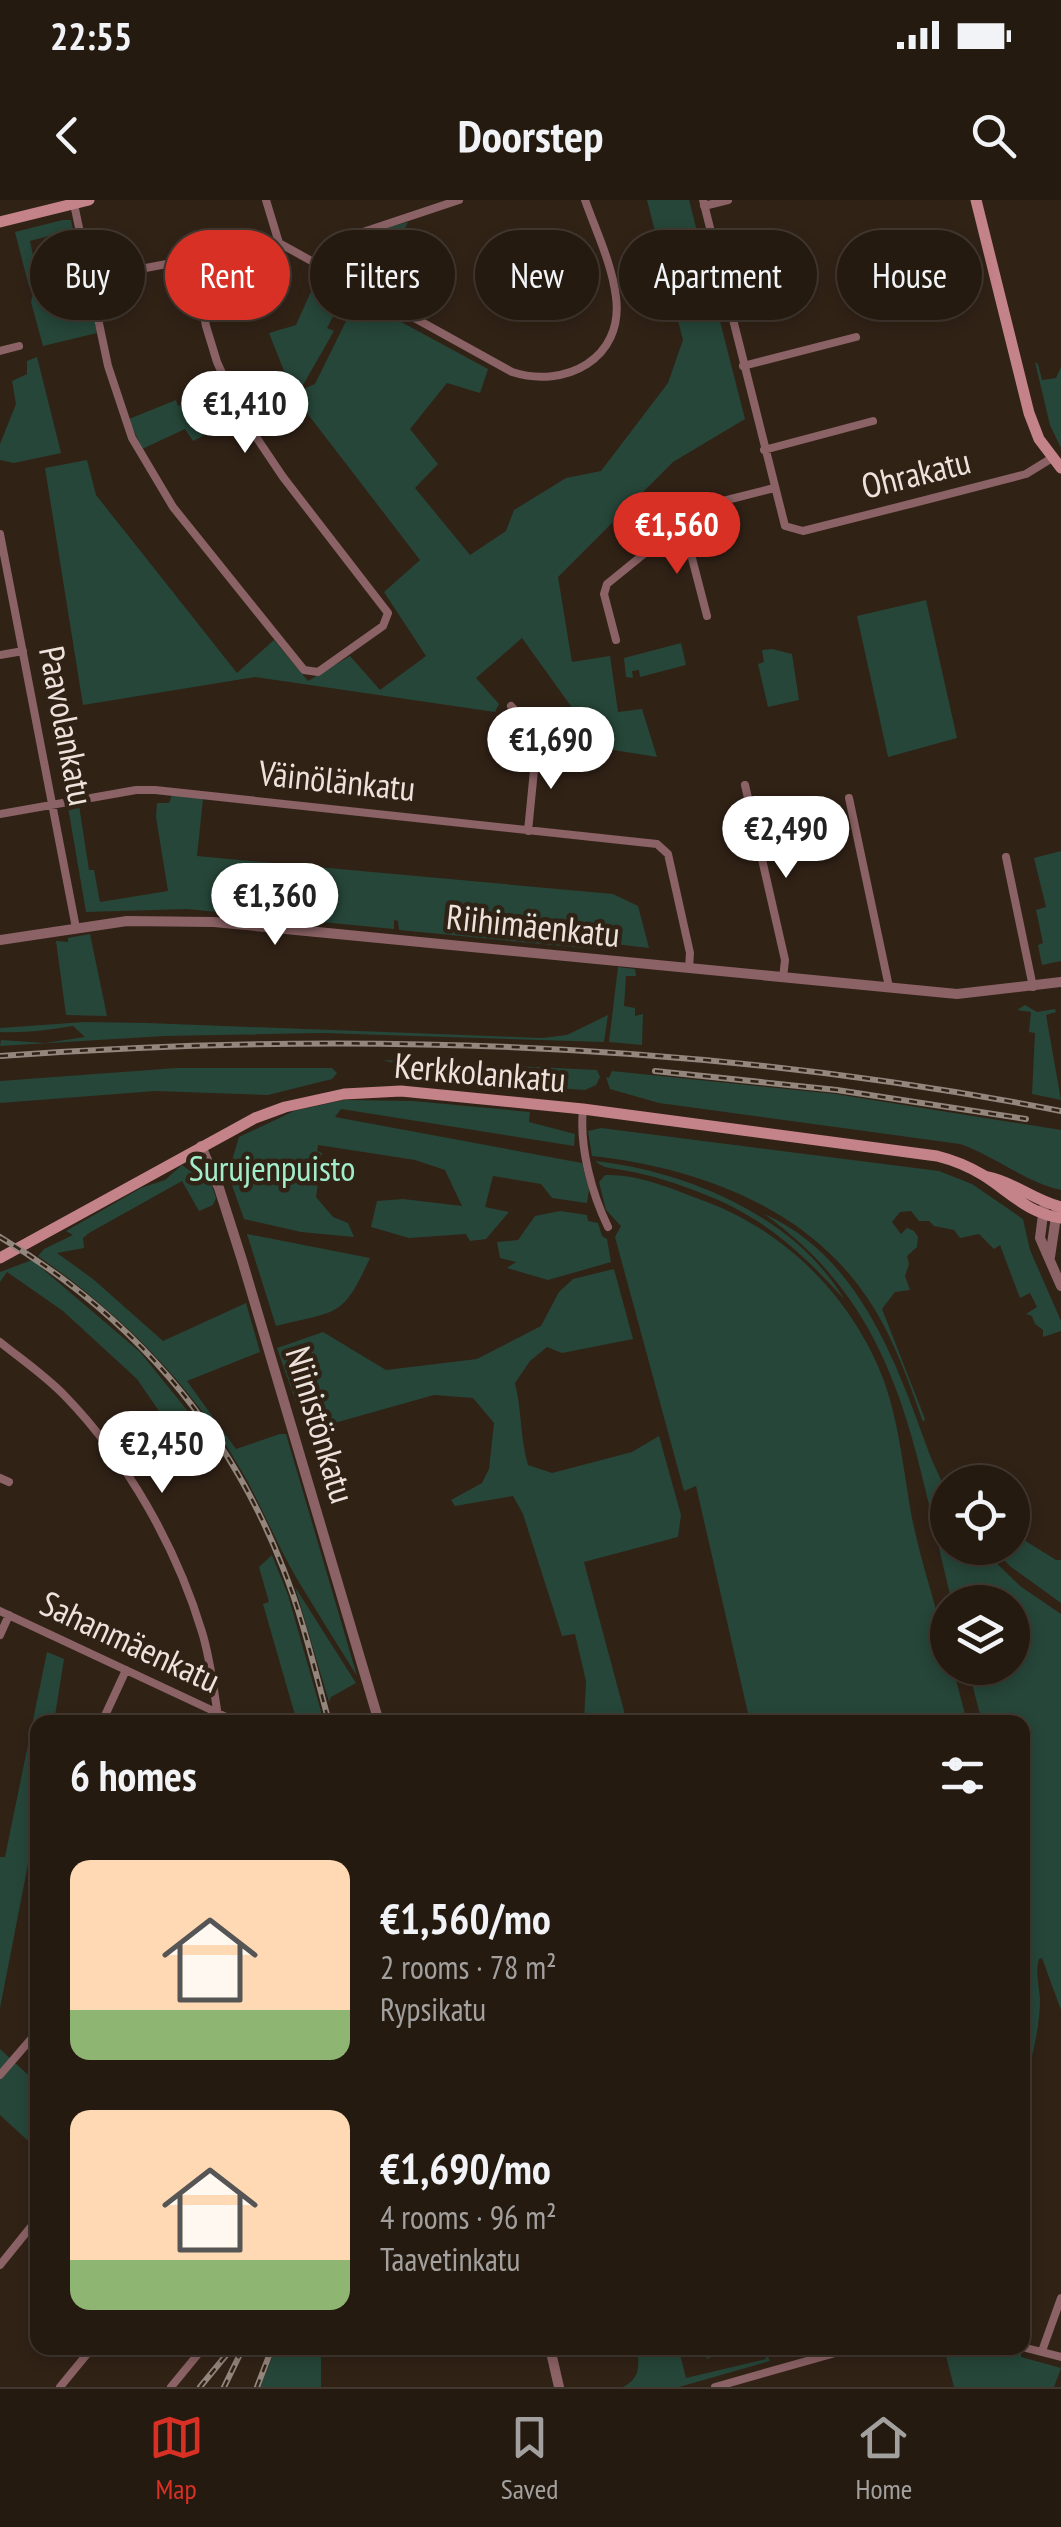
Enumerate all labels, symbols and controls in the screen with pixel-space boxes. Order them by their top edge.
text: 22:55 [50,11,132,60]
text: Doorstep [458,106,603,164]
icon: back [40,108,95,163]
icon: search [966,108,1021,163]
chip: Buy [30,230,145,320]
chip: Rent [165,230,290,320]
chip: Filters [310,230,455,320]
chip: New [475,230,599,320]
chip: Apartment [619,230,817,320]
chip: House [837,230,982,320]
pin: €1,410 [164,371,326,456]
text: €1,410 [203,382,287,424]
street label: Ohrakatu [857,437,975,509]
pin: €1,560 [596,492,758,577]
text: €1,560 [635,503,719,545]
street label: Paavolankatu [29,642,105,809]
pin: €1,690 [470,707,632,792]
text: €1,690 [509,718,593,760]
street label: Väinölänkatu [256,749,418,811]
pin: €2,490 [705,796,867,881]
text: €2,490 [744,807,828,849]
pin: €1,360 [194,863,356,948]
text: €1,360 [233,874,317,916]
street label: Riihimäenkatu [444,893,622,957]
street label: Kerkkolankatu [393,1042,568,1102]
park label: Surujenpuisto [189,1145,355,1191]
street label: Niinistönkatu [275,1341,366,1508]
pin: €2,450 [81,1411,243,1496]
text: €2,450 [120,1422,204,1464]
map controls [930,1465,1030,1685]
button: locate [930,1465,1030,1565]
street label: Sahanmäenkatu [33,1580,227,1703]
button: layers [930,1585,1030,1685]
text: 6 homes [70,1748,197,1803]
icon: filters [935,1748,990,1803]
text: €1,560/mo [380,1891,551,1946]
icon: home [150,1900,270,2020]
text: 2 rooms · 78 m² [380,1946,557,1988]
text: Rypsikatu [380,1988,486,2030]
text: €1,690/mo [380,2141,551,2196]
icon: home [150,2150,270,2270]
text: 4 rooms · 96 m² [380,2196,557,2238]
text: Taavetinkatu [380,2238,521,2280]
tab: Map [149,2410,204,2507]
tab: Saved [501,2410,558,2507]
tab: Home [856,2410,912,2507]

